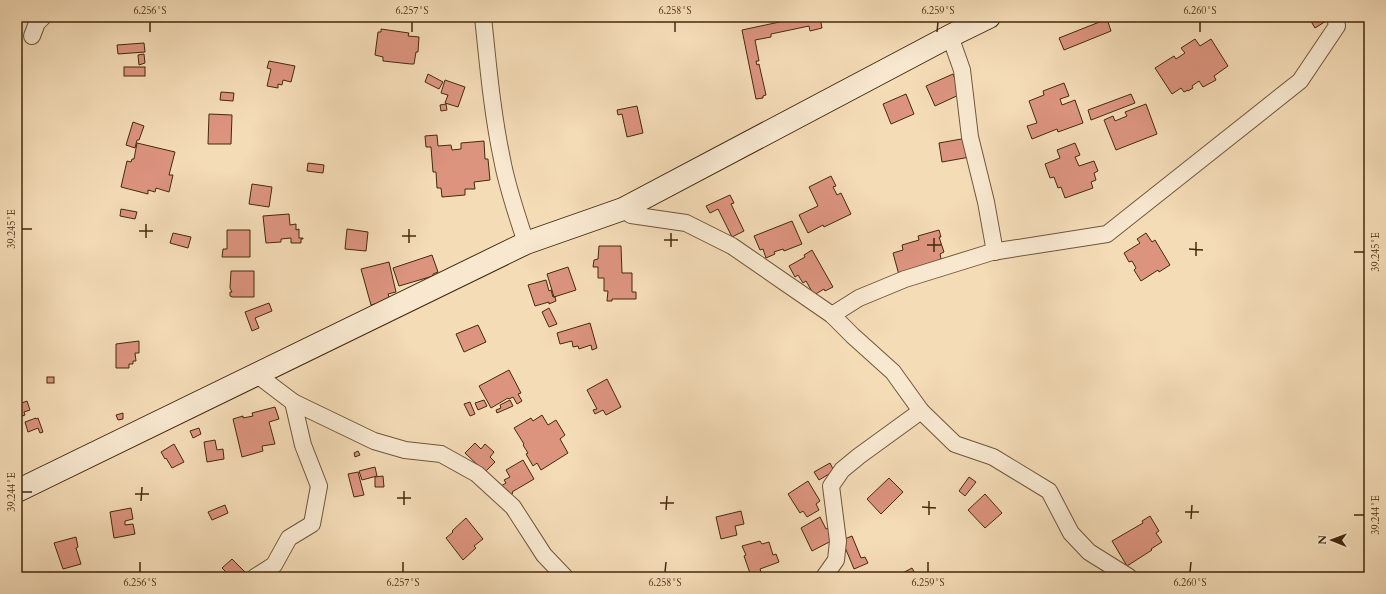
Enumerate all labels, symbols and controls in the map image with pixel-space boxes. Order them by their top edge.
text: 6.256°S [133,4,167,18]
text: 6.257°S [395,4,429,18]
text: 6.258°S [658,4,692,18]
text: 6.259°S [921,4,955,18]
text: 6.260°S [1183,4,1217,18]
text: 39.245°E [5,209,19,249]
text: 39.245°E [1369,232,1383,272]
text: 39.244°E [5,472,19,512]
text: 39.244°E [1369,495,1383,535]
north arrow [1312,520,1352,560]
text: N [1315,534,1330,545]
text: 6.256°S [123,576,157,590]
text: 6.257°S [386,576,420,590]
text: 6.258°S [648,576,682,590]
text: 6.259°S [911,576,945,590]
text: 6.260°S [1173,576,1207,590]

